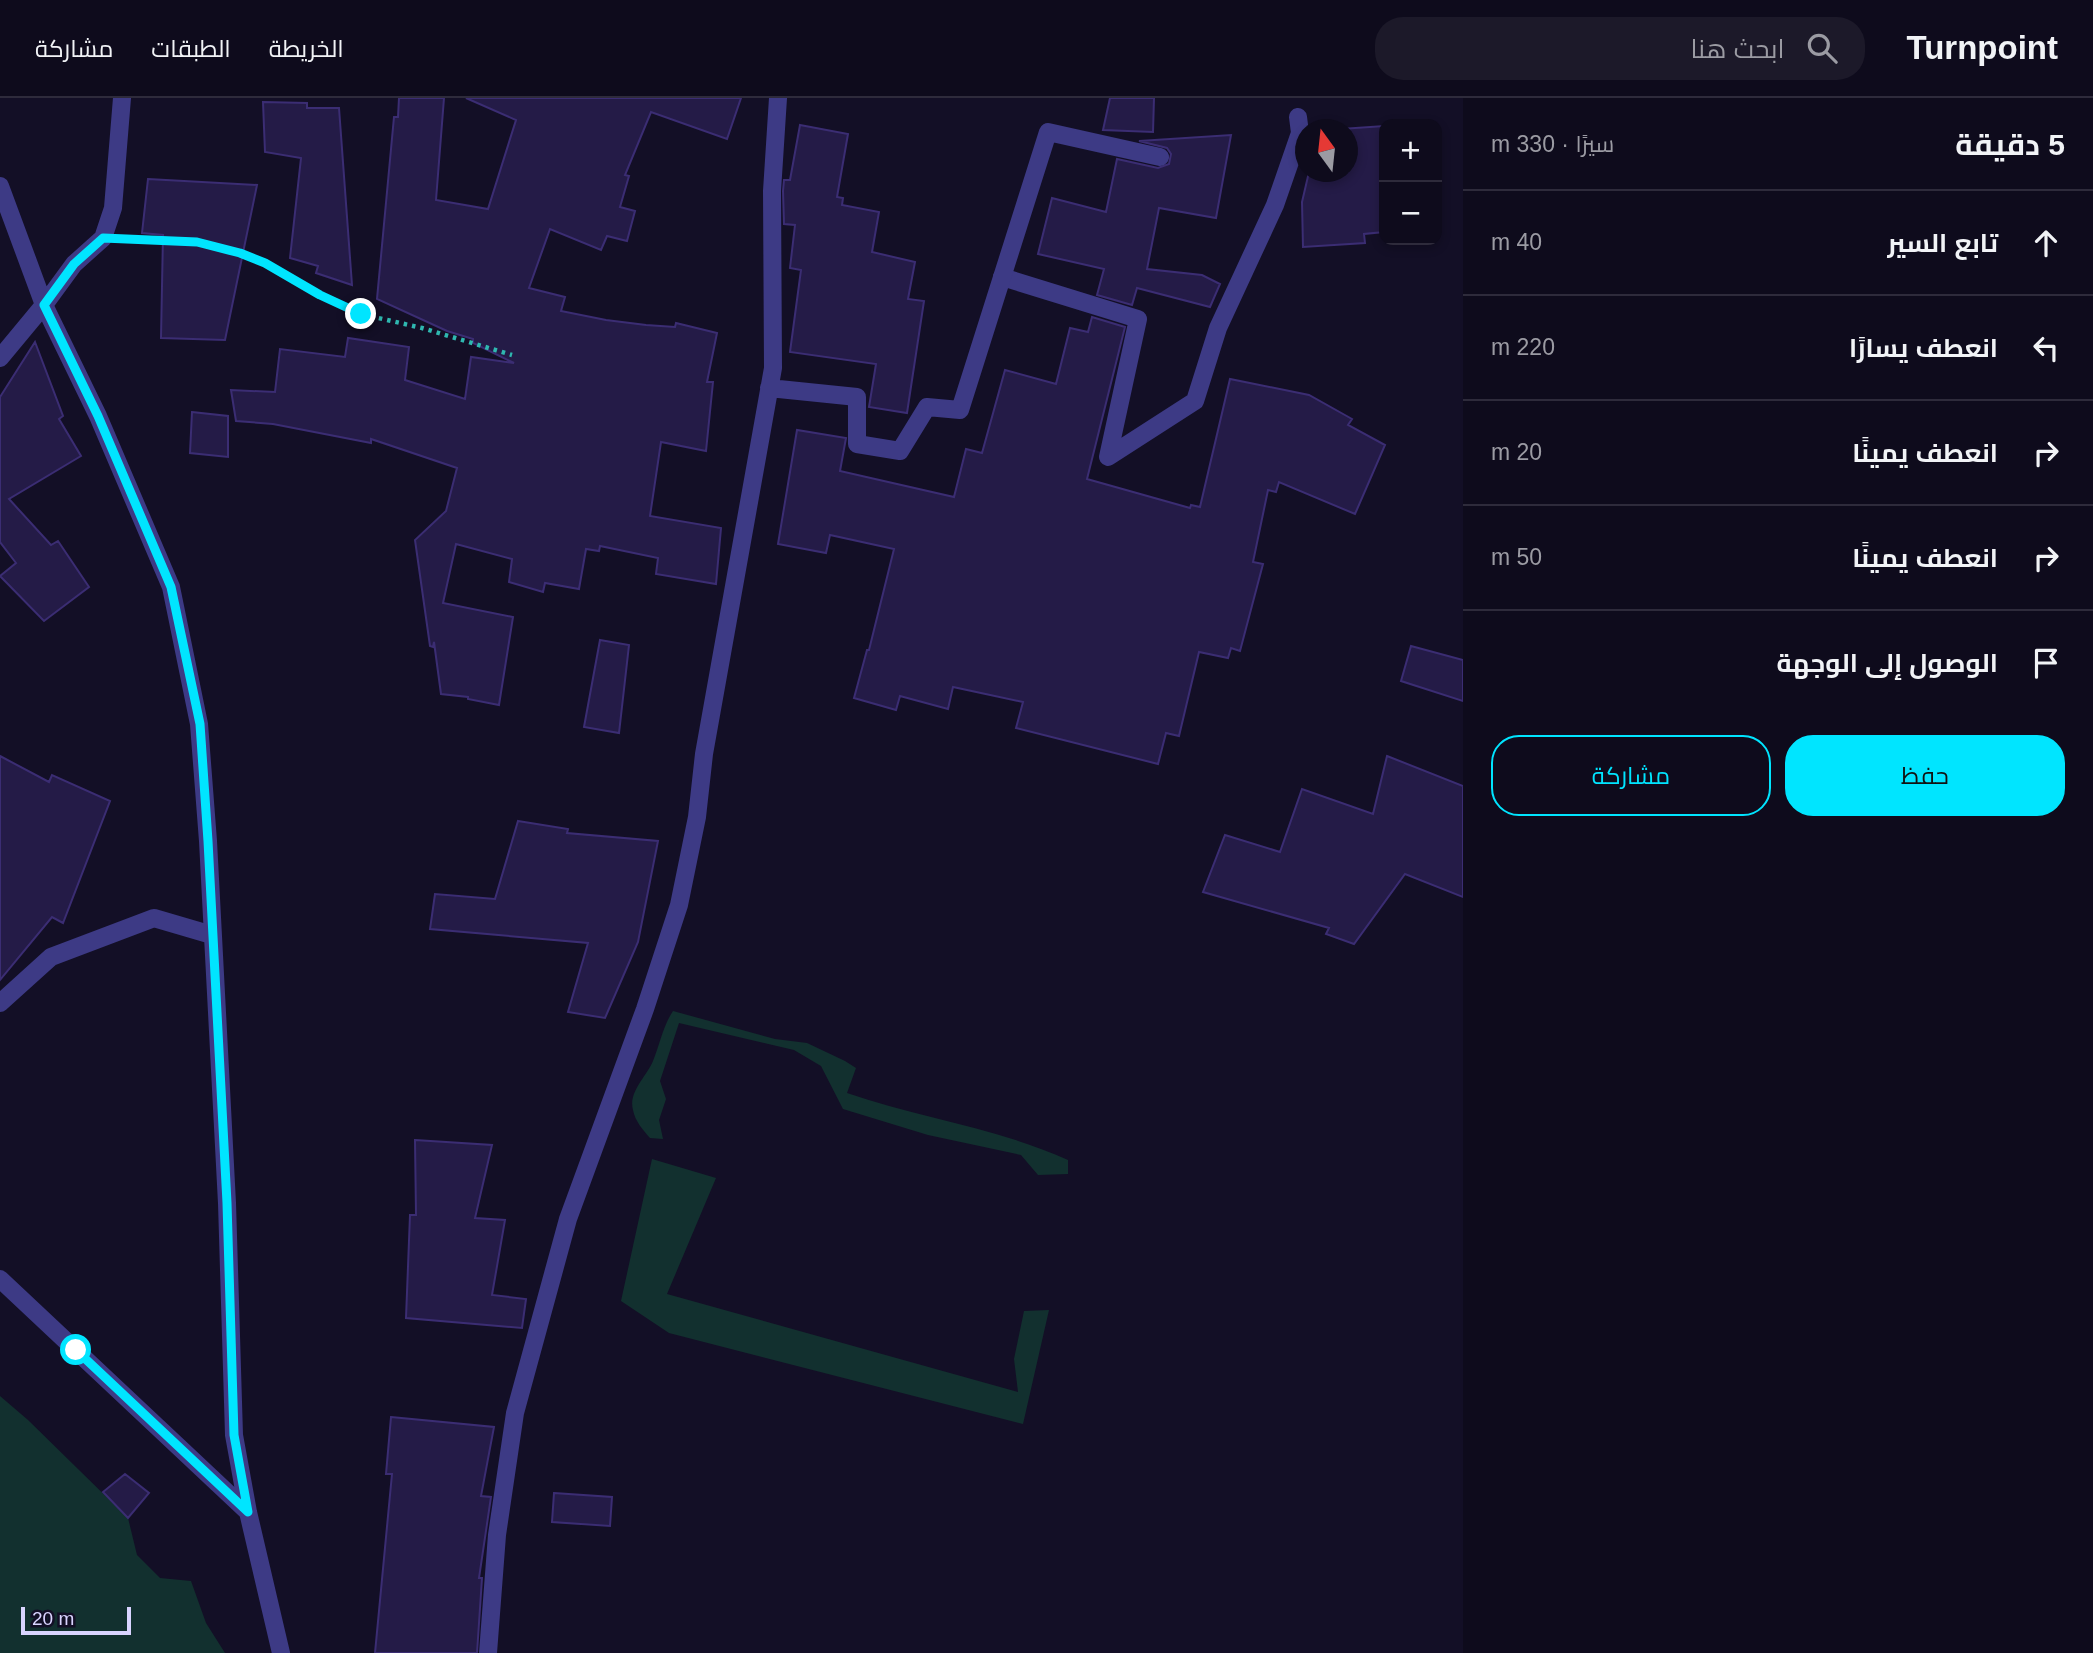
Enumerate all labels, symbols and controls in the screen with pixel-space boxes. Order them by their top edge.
search box [1375,17,1865,80]
icon: search [1803,29,1841,67]
text: Turnpoint [1907,29,2058,66]
text: ابحث هنا [1690,34,1785,64]
text: مشاركة [35,35,113,62]
text: الطبقات [151,35,231,62]
text: الخريطة [269,35,344,62]
north arrow [1295,119,1358,182]
map controls [1379,119,1442,245]
button: + [1379,119,1442,182]
text: 5 دقيقة [1955,128,2065,161]
text: سيرًا · 330 m [1491,131,1614,157]
button: − [1379,182,1442,245]
icon: ahead [2027,224,2065,262]
text: تابع السير [1887,228,1998,258]
text: 40 m [1491,229,1542,255]
route end [345,298,376,329]
icon: left [2027,329,2065,367]
text: انعطف يسارًا [1849,333,1998,363]
text: 220 m [1491,334,1555,360]
icon: right [2027,434,2065,472]
text: انعطف يمينًا [1852,438,1998,468]
text: 20 m [1491,439,1542,465]
icon: right [2027,539,2065,577]
text: انعطف يمينًا [1852,543,1998,573]
text: 50 m [1491,544,1542,570]
icon: arrive [2027,644,2065,682]
text: الوصول إلى الوجهة [1776,648,1998,678]
button: مشاركة [1491,735,1771,816]
button: حفظ [1785,735,2065,816]
route start [60,1334,91,1365]
scale bar [21,1604,131,1636]
text: 20 m [32,1608,74,1629]

